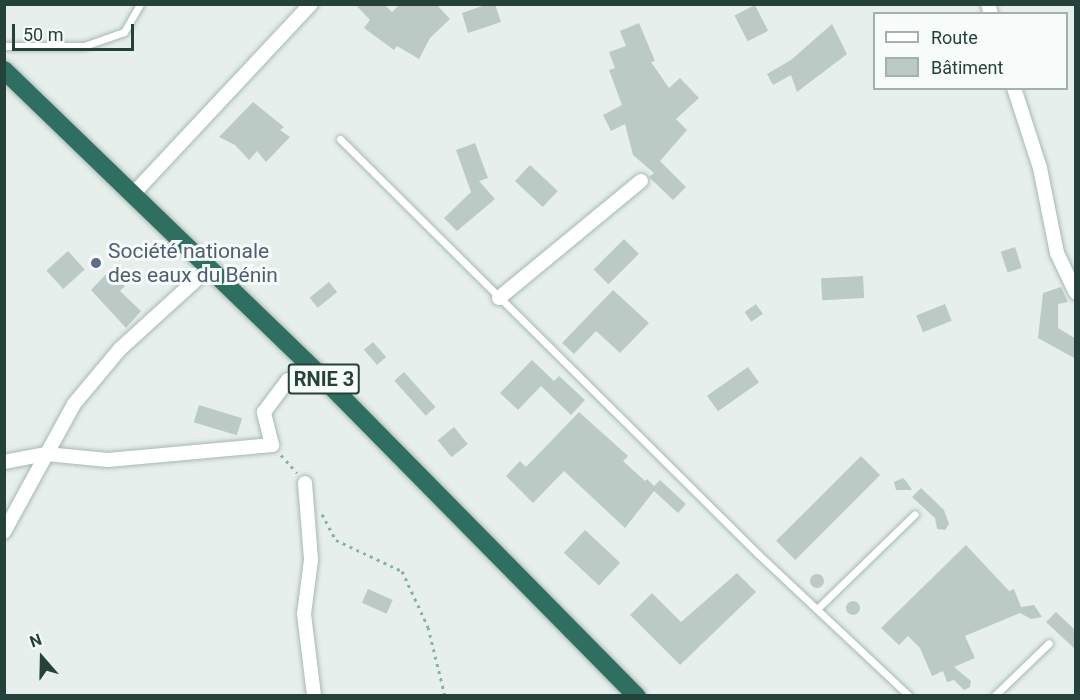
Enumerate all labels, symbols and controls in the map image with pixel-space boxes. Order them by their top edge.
scale bar [15,12,136,50]
legend [873,12,1068,90]
text: 50 m [23,24,63,45]
text: Route [931,27,978,48]
text: Bâtiment [931,57,1003,78]
place label: Société nationale des eaux du Bénin [108,238,278,288]
marker: Société nationale des eaux du Bénin [89,256,103,270]
road number: RNIE 3 [286,362,362,396]
north arrow [12,628,72,688]
text: N [27,630,44,651]

